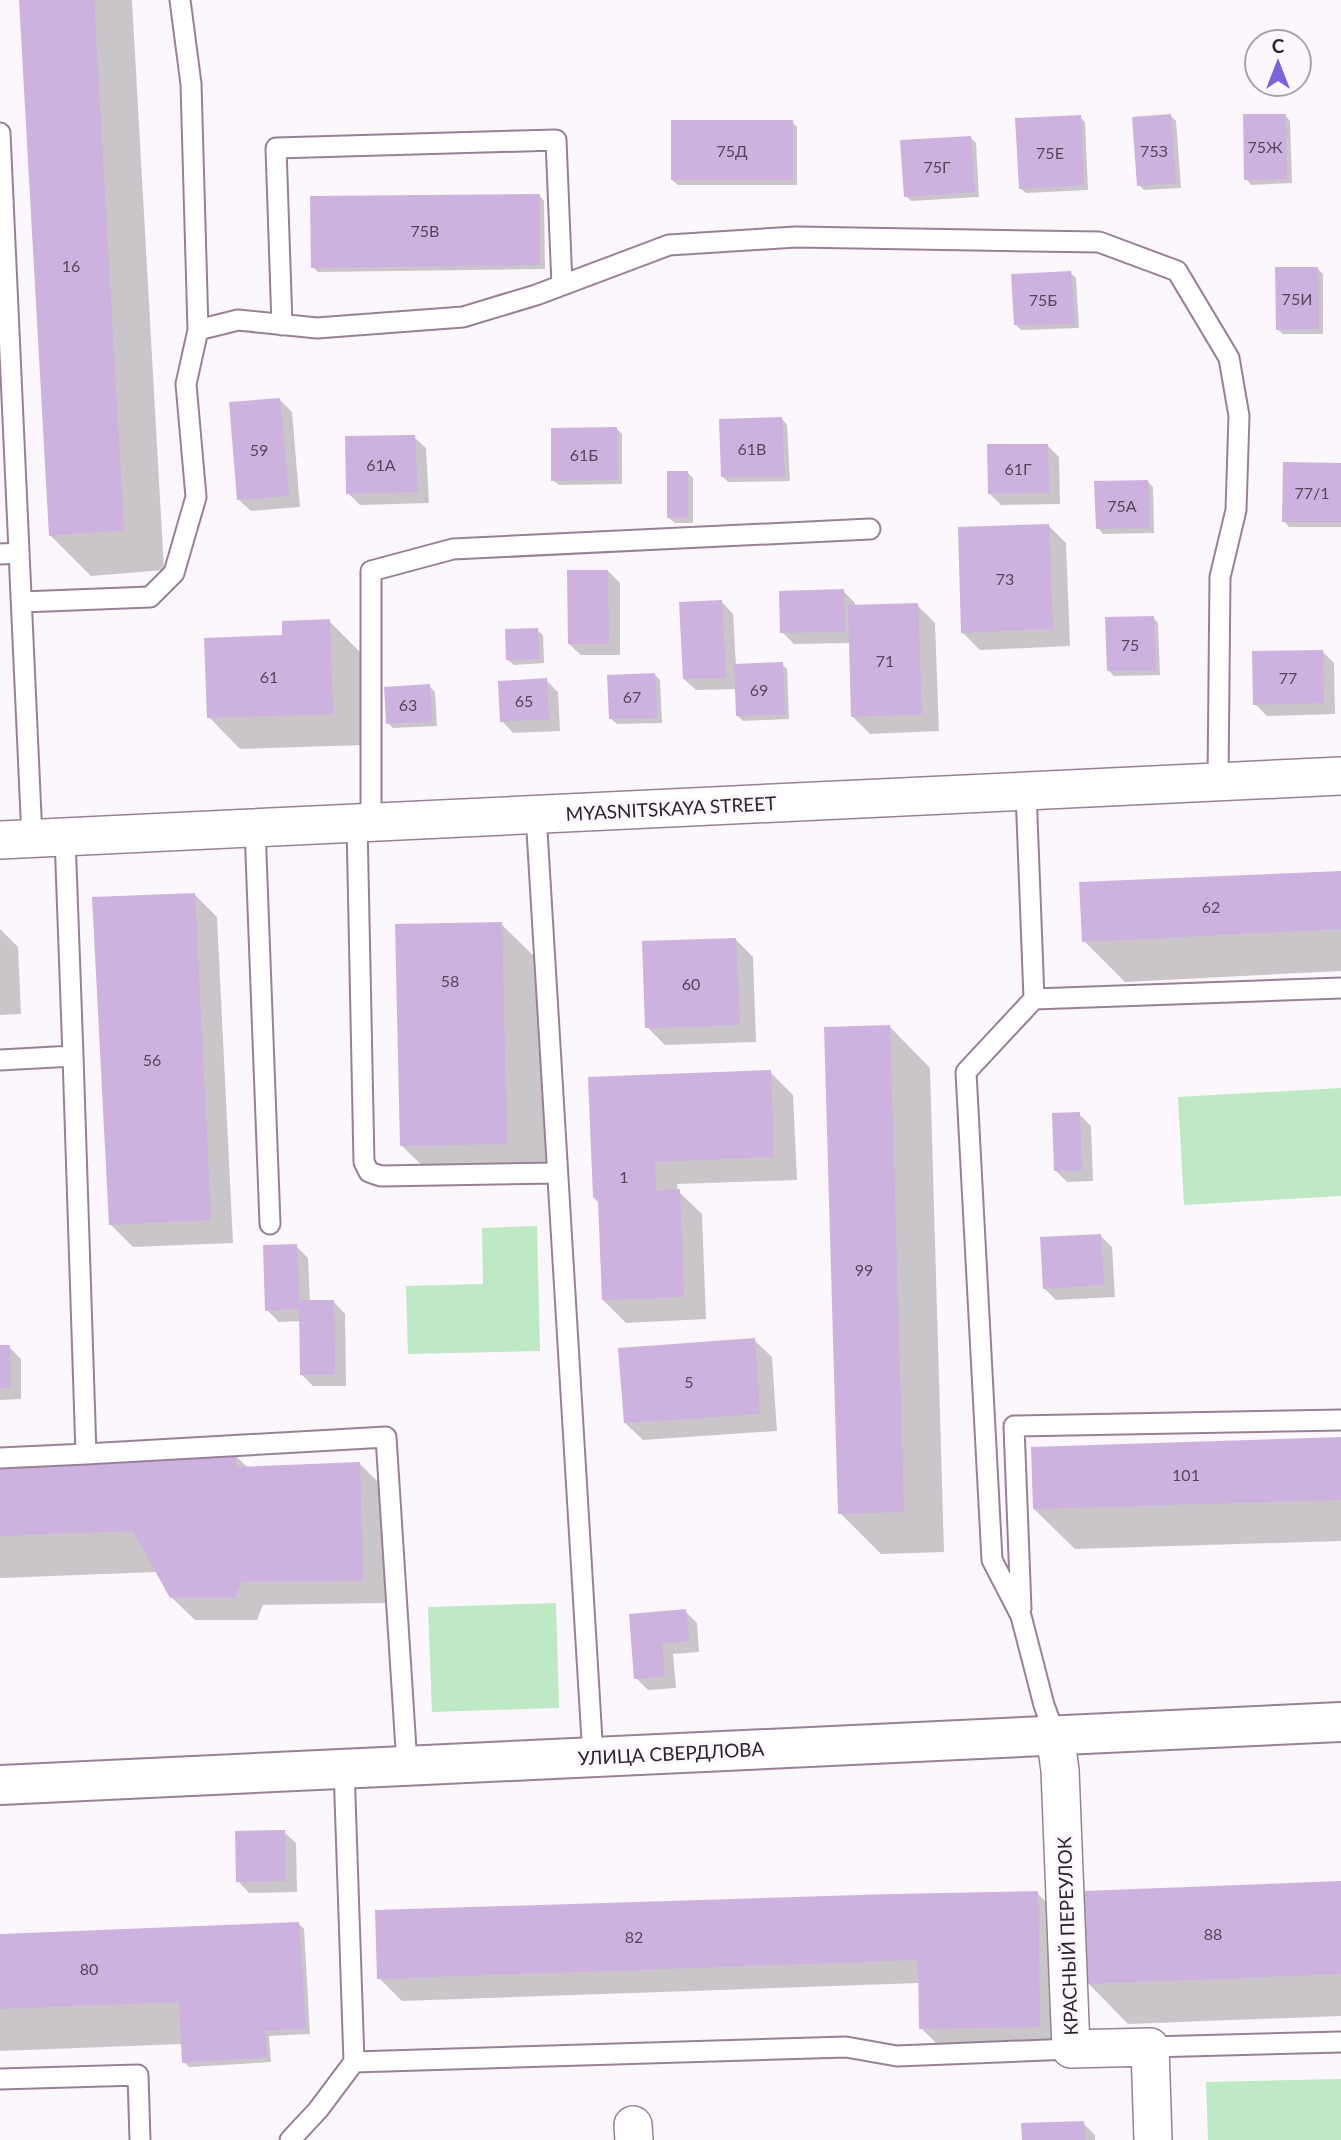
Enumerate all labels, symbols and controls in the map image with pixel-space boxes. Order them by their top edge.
north arrow [1243,28,1313,98]
text: С [1272,34,1285,57]
house number: 75Ж [1247,137,1283,156]
house number: 75Д [716,141,748,160]
house number: 75З [1140,141,1168,160]
house number: 75Е [1036,143,1064,162]
house number: 75Г [923,157,951,176]
house number: 75В [411,221,439,240]
house number: 16 [62,256,80,275]
house number: 75И [1282,289,1312,308]
house number: 75Б [1029,290,1057,309]
house number: 61В [738,439,766,458]
house number: 59 [250,440,268,459]
house number: 61Б [570,445,598,464]
house number: 61А [366,455,396,474]
house number: 61Г [1004,459,1032,478]
house number: 77/1 [1294,483,1330,502]
house number: 75А [1107,496,1137,515]
house number: 73 [996,569,1014,588]
house number: 75 [1121,635,1139,654]
house number: 71 [876,651,894,670]
house number: 61 [260,667,278,686]
house number: 77 [1279,668,1297,687]
house number: 69 [750,680,768,699]
house number: 67 [623,687,641,706]
house number: 65 [515,691,533,710]
house number: 63 [399,695,417,714]
street label: MYASNITSKAYA STREET [565,791,777,825]
house number: 62 [1202,897,1220,916]
house number: 58 [441,971,459,990]
house number: 60 [682,974,700,993]
house number: 56 [143,1050,161,1069]
house number: 1 [619,1167,629,1186]
house number: 99 [855,1260,873,1279]
house number: 5 [684,1372,694,1391]
house number: 101 [1172,1465,1200,1484]
street label: УЛИЦА СВЕРДЛОВА [577,1737,765,1769]
street label: КРАСНЫЙ ПЕРЕУЛОК [1052,1836,1082,2036]
house number: 88 [1204,1924,1222,1943]
house number: 82 [625,1927,643,1946]
house number: 80 [80,1959,98,1978]

